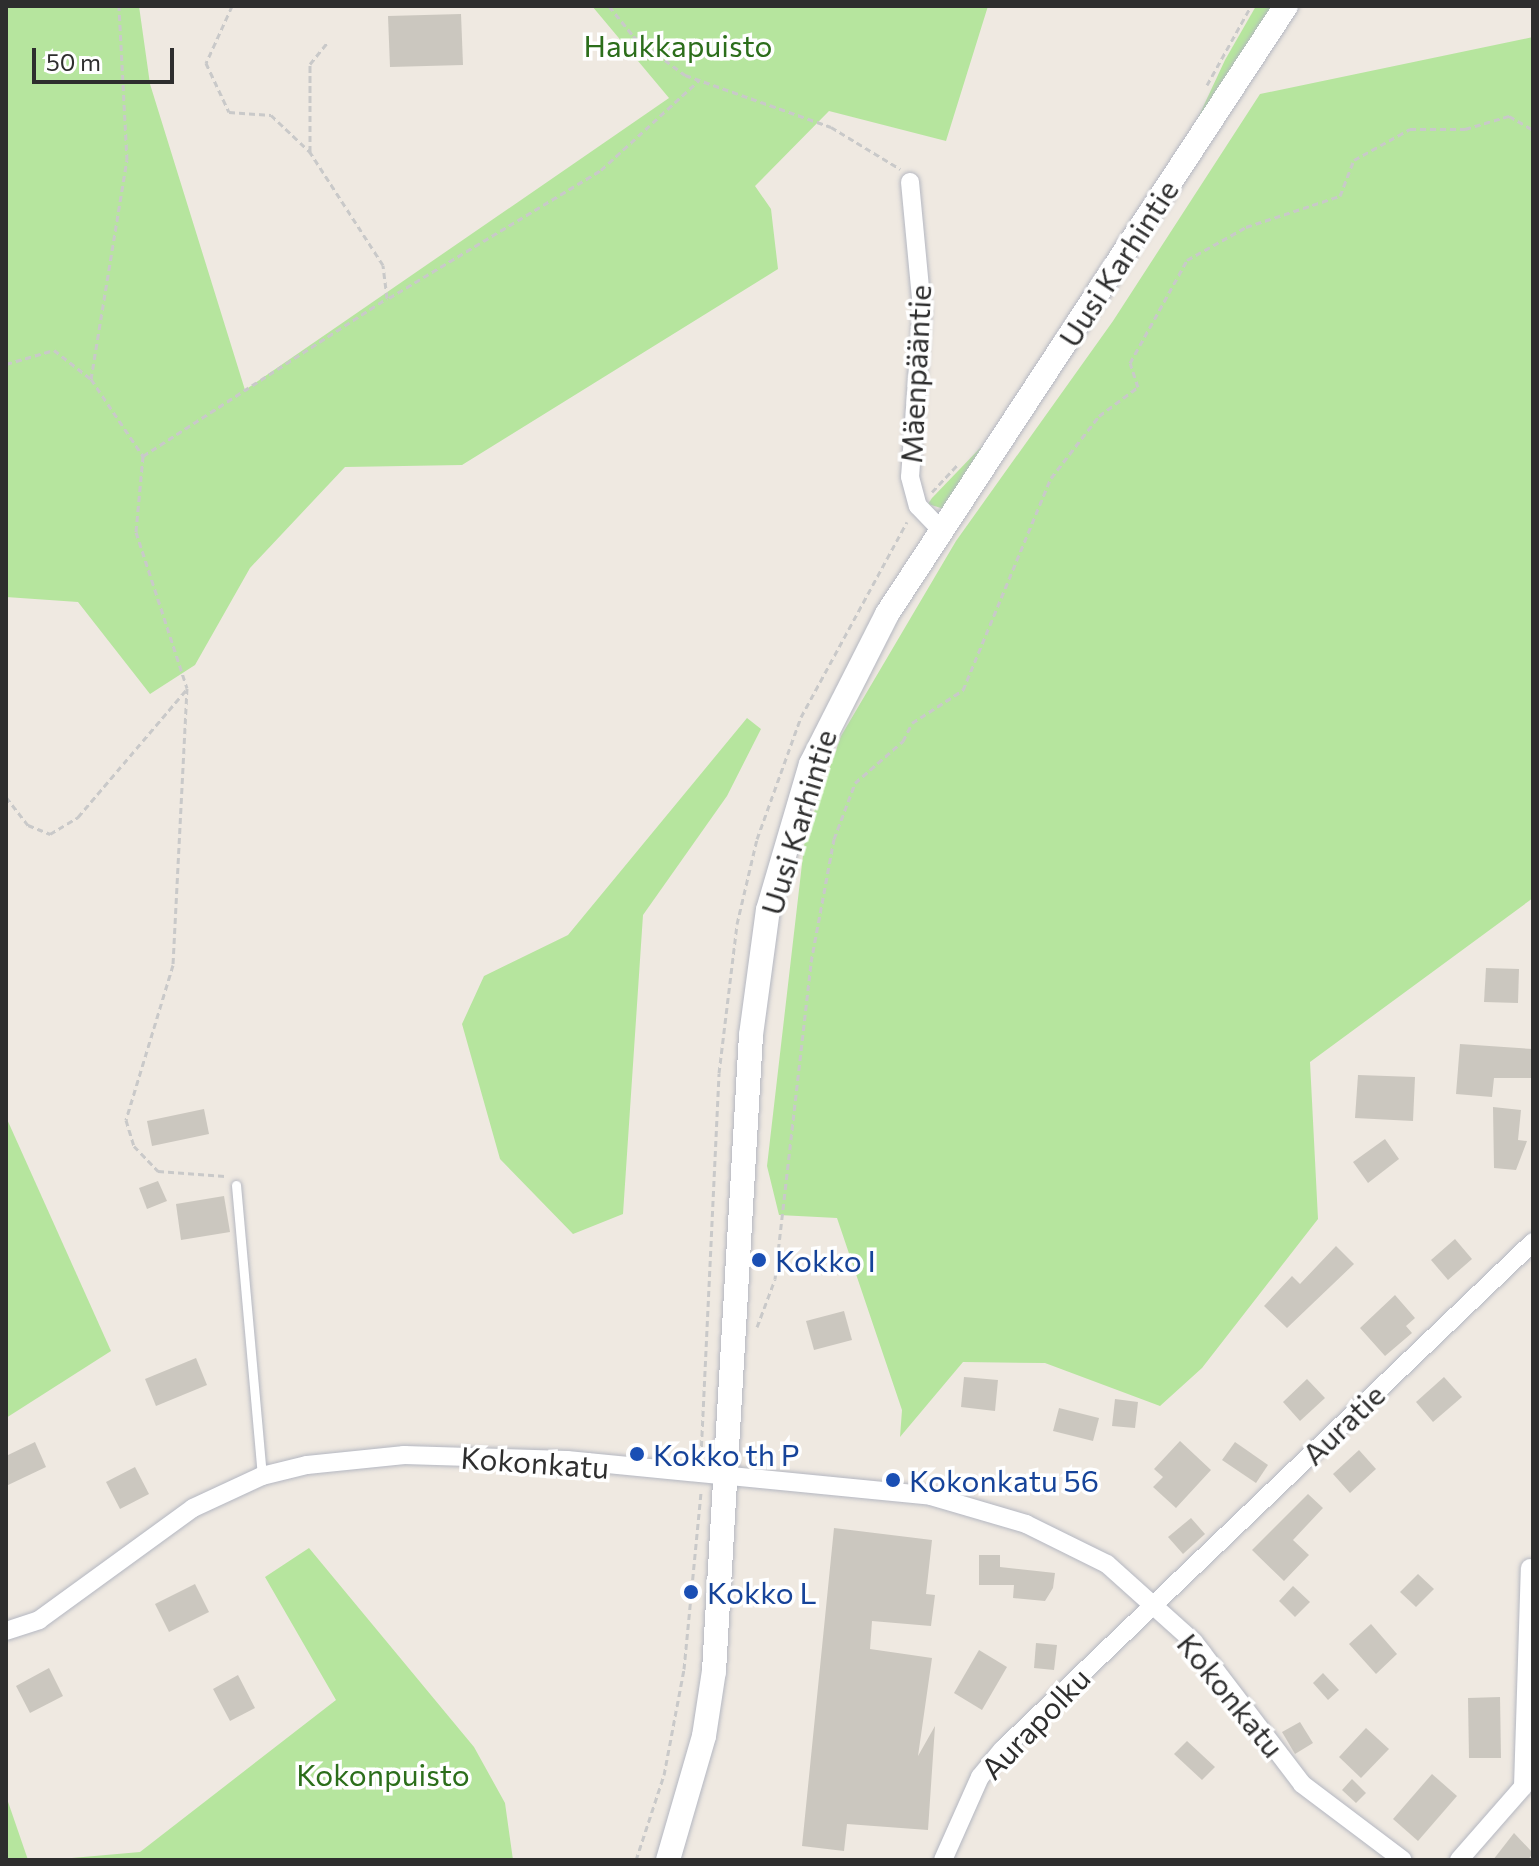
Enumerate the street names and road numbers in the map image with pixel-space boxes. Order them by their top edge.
street label: Uusi Karhintie [1051,173,1185,353]
street label: Mäenpääntie [892,284,938,464]
street label: Uusi Karhintie [753,725,843,919]
street label: Auratie [1294,1376,1392,1472]
street label: Kokonkatu [460,1439,610,1485]
street label: Kokonkatu [1170,1626,1292,1764]
street label: Aurapolku [973,1660,1097,1786]

